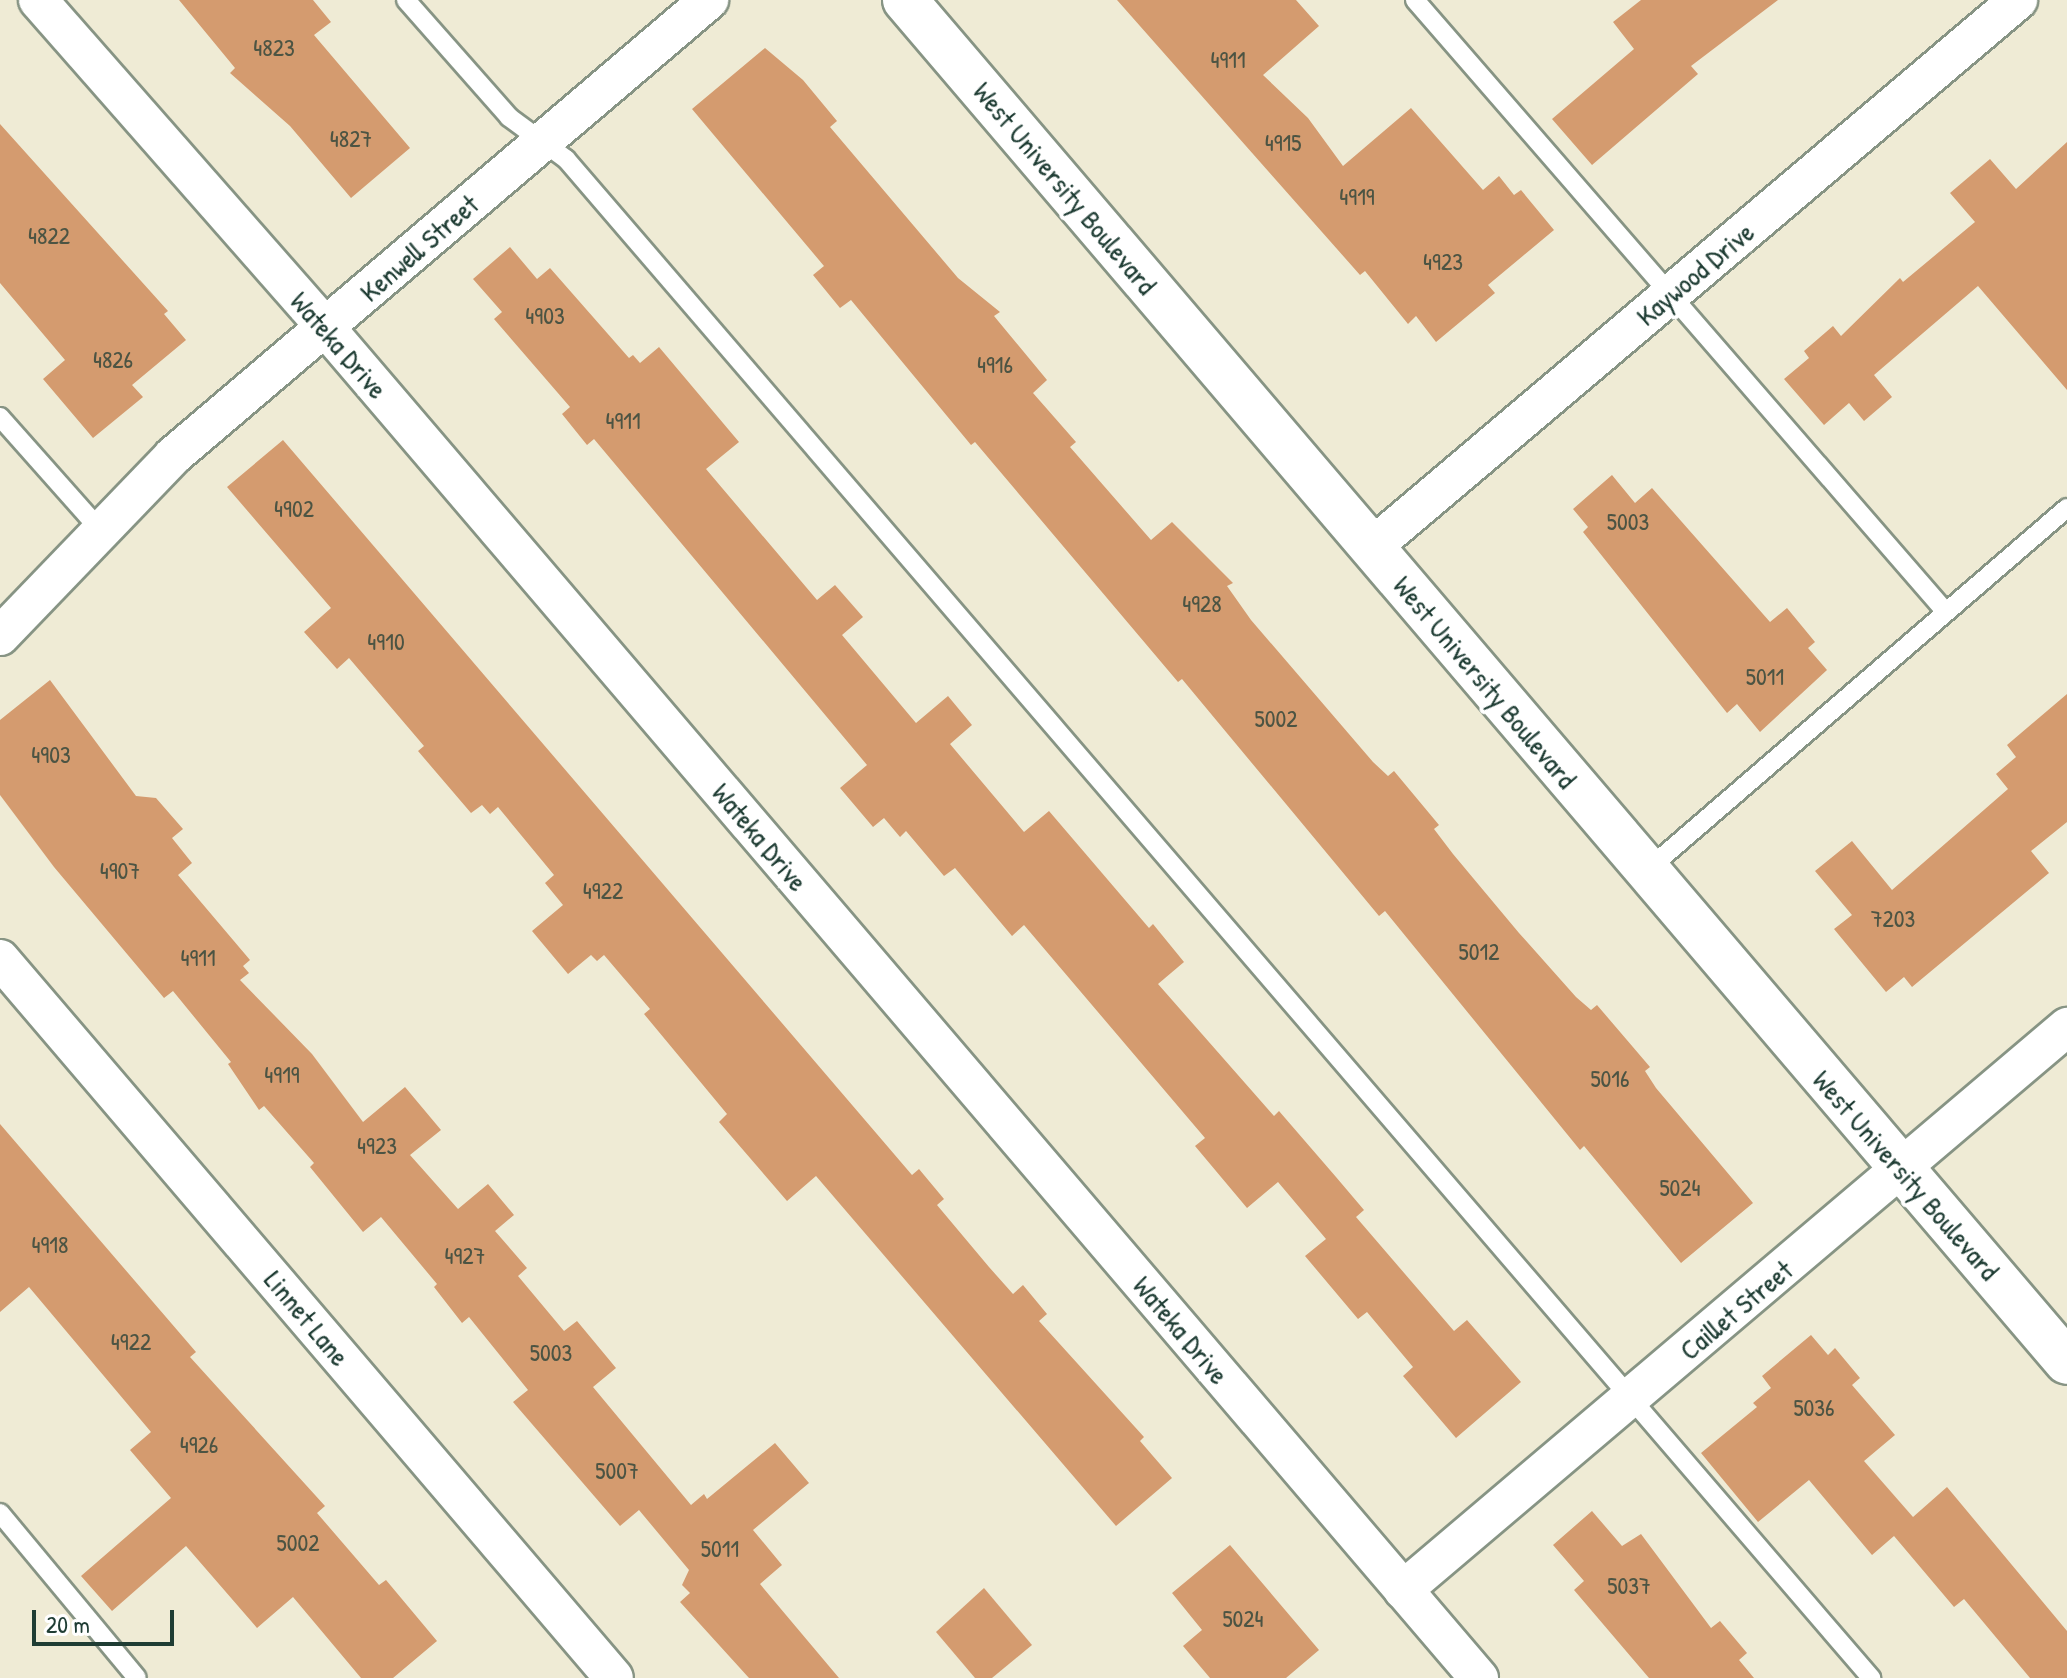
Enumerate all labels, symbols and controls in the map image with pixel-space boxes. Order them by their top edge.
house number: 4823 [253,34,295,62]
house number: 4911 [1210,46,1246,74]
street label: West University Boulevard [966,75,1164,301]
house number: 4827 [330,125,372,153]
house number: 4915 [1265,129,1301,157]
house number: 4919 [1339,183,1375,211]
street label: Kenwell Street [353,187,485,309]
street label: Kaywood Drive [1629,215,1761,333]
house number: 4822 [28,222,70,250]
house number: 4923 [1423,248,1463,276]
street label: Wateka Drive [283,285,395,405]
house number: 4903 [525,302,565,330]
house number: 4826 [93,346,133,374]
house number: 4916 [977,351,1013,379]
house number: 4911 [605,407,641,435]
house number: 4902 [274,495,314,523]
house number: 5003 [1607,508,1649,536]
street label: West University Boulevard [1386,569,1584,795]
house number: 4928 [1182,590,1222,618]
house number: 4910 [367,628,405,656]
house number: 5011 [1746,663,1784,691]
house number: 5002 [1255,705,1297,733]
house number: 4903 [31,741,71,769]
street label: Wateka Drive [705,776,815,898]
house number: 4907 [100,857,140,885]
house number: 4922 [583,877,623,905]
house number: 7203 [1871,905,1915,933]
house number: 5012 [1459,938,1499,966]
house number: 4911 [180,944,216,972]
house number: 4919 [264,1061,300,1089]
street label: West University Boulevard [1806,1063,2006,1287]
house number: 5016 [1590,1065,1630,1093]
house number: 4923 [357,1132,397,1160]
house number: 5024 [1659,1174,1701,1202]
house number: 4918 [32,1231,68,1259]
house number: 4927 [445,1242,485,1270]
street label: Caillet Street [1673,1253,1799,1367]
street label: Linnet Lane [257,1263,357,1373]
street label: Wateka Drive [1126,1269,1236,1391]
house number: 4922 [111,1328,151,1356]
house number: 5003 [530,1339,572,1367]
house number: 5036 [1793,1394,1835,1422]
house number: 4926 [180,1431,218,1459]
house number: 5007 [595,1457,639,1485]
house number: 5002 [277,1529,319,1557]
house number: 5011 [701,1535,739,1563]
house number: 5037 [1607,1572,1651,1600]
scale bar [36,1594,178,1644]
house number: 5024 [1222,1605,1264,1633]
text: 20 m [46,1608,90,1640]

